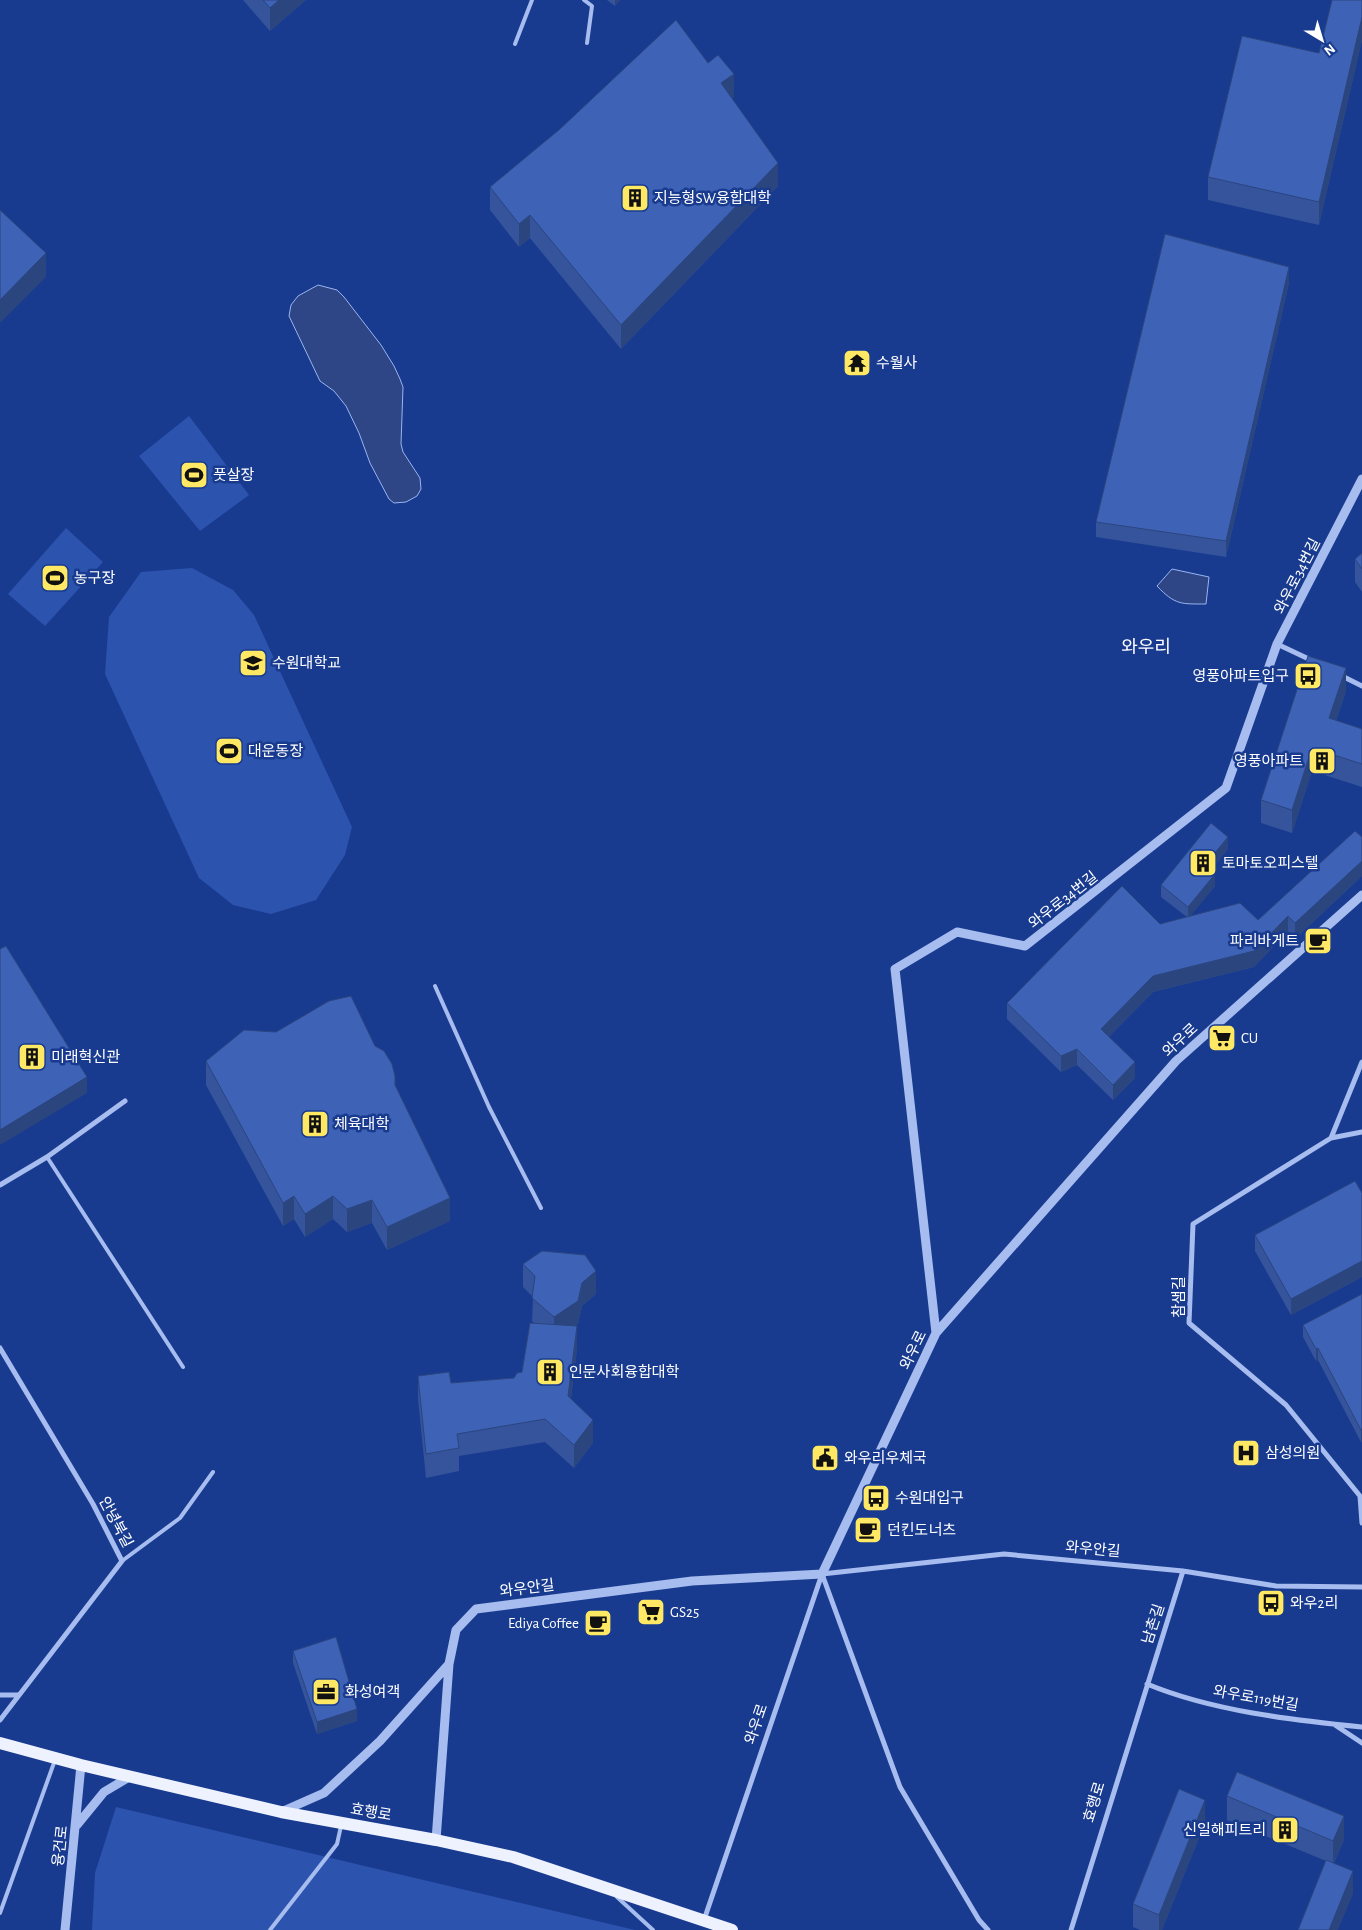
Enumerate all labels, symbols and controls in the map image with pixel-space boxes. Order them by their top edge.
north arrow [1297,15,1347,65]
text: N [1321,41,1338,58]
building icon: 지능형SW융합대학 [620,183,650,213]
place label: 지능형SW융합대학 [654,189,771,206]
temple icon: 수월사 [842,348,872,378]
place label: 수월사 [876,355,918,371]
sports icon: 풋살장 [179,460,209,490]
place label: 풋살장 [213,467,255,483]
street label: 와우로34번길 [1271,536,1323,616]
sports icon: 농구장 [40,563,70,593]
place label: 농구장 [74,570,116,586]
district label: 와우리 [1121,637,1171,657]
school or university icon: 수원대학교 [238,648,268,678]
place label: 수원대학교 [272,654,341,671]
bus stop icon: 영풍아파트입구 [1293,661,1323,691]
place label: 영풍아파트입구 [1192,668,1289,684]
sports icon: 대운동장 [214,736,244,766]
place label: 대운동장 [248,743,303,759]
building icon: 영풍아파트 [1307,746,1337,776]
place label: 영풍아파트 [1234,753,1303,769]
building icon: 토마토오피스텔 [1188,848,1218,878]
place label: 토마토오피스텔 [1222,855,1319,871]
street label: 와우로34번길 [1026,868,1100,932]
cafe icon: 파리바게트 [1303,926,1333,956]
place label: 파리바게트 [1230,933,1299,949]
street label: 와우로 [1159,1020,1201,1060]
supermarket icon: CU [1207,1023,1237,1053]
place label: CU [1241,1031,1258,1046]
building icon: 미래혁신관 [17,1042,47,1072]
place label: 미래혁신관 [51,1049,120,1065]
building icon: 체육대학 [300,1109,330,1139]
place label: 체육대학 [334,1115,389,1132]
street label: 참샘길 [1171,1276,1187,1318]
street label: 와우로 [897,1328,929,1372]
building icon: 인문사회융합대학 [535,1357,565,1387]
place label: 인문사회융합대학 [569,1363,680,1380]
hospital icon: 삼성의원 [1231,1438,1261,1468]
public building icon: 와우리우체국 [810,1443,840,1473]
place label: 삼성의원 [1265,1445,1320,1461]
place label: 와우리우체국 [844,1450,927,1466]
bus stop icon: 수원대입구 [861,1483,891,1513]
place label: 수원대입구 [895,1490,964,1506]
street label: 안녕북길 [96,1494,136,1550]
cafe icon: 던킨도너츠 [853,1515,883,1545]
place label: 던킨도너츠 [887,1522,956,1538]
street label: 와우안길 [1065,1539,1121,1559]
street label: 와우안길 [499,1577,555,1599]
bus stop icon: 와우2리 [1256,1588,1286,1618]
place label: 와우2리 [1290,1595,1338,1611]
supermarket icon: GS25 [636,1597,666,1627]
street label: 남촌길 [1139,1602,1167,1646]
place label: GS25 [670,1605,699,1620]
cafe icon: Ediya Coffee [583,1608,613,1638]
place label: Ediya Coffee [508,1616,579,1631]
office icon: 화성여객 [311,1677,341,1707]
street label: 와우로119번길 [1212,1683,1300,1713]
place label: 화성여객 [345,1684,400,1700]
street label: 와우로 [742,1702,770,1746]
street label: 효행로 [1080,1780,1108,1824]
street label: 효행로 [349,1801,393,1823]
building icon: 신일해피트리 [1270,1815,1300,1845]
place label: 신일해피트리 [1183,1822,1266,1838]
street label: 융건로 [50,1825,70,1867]

